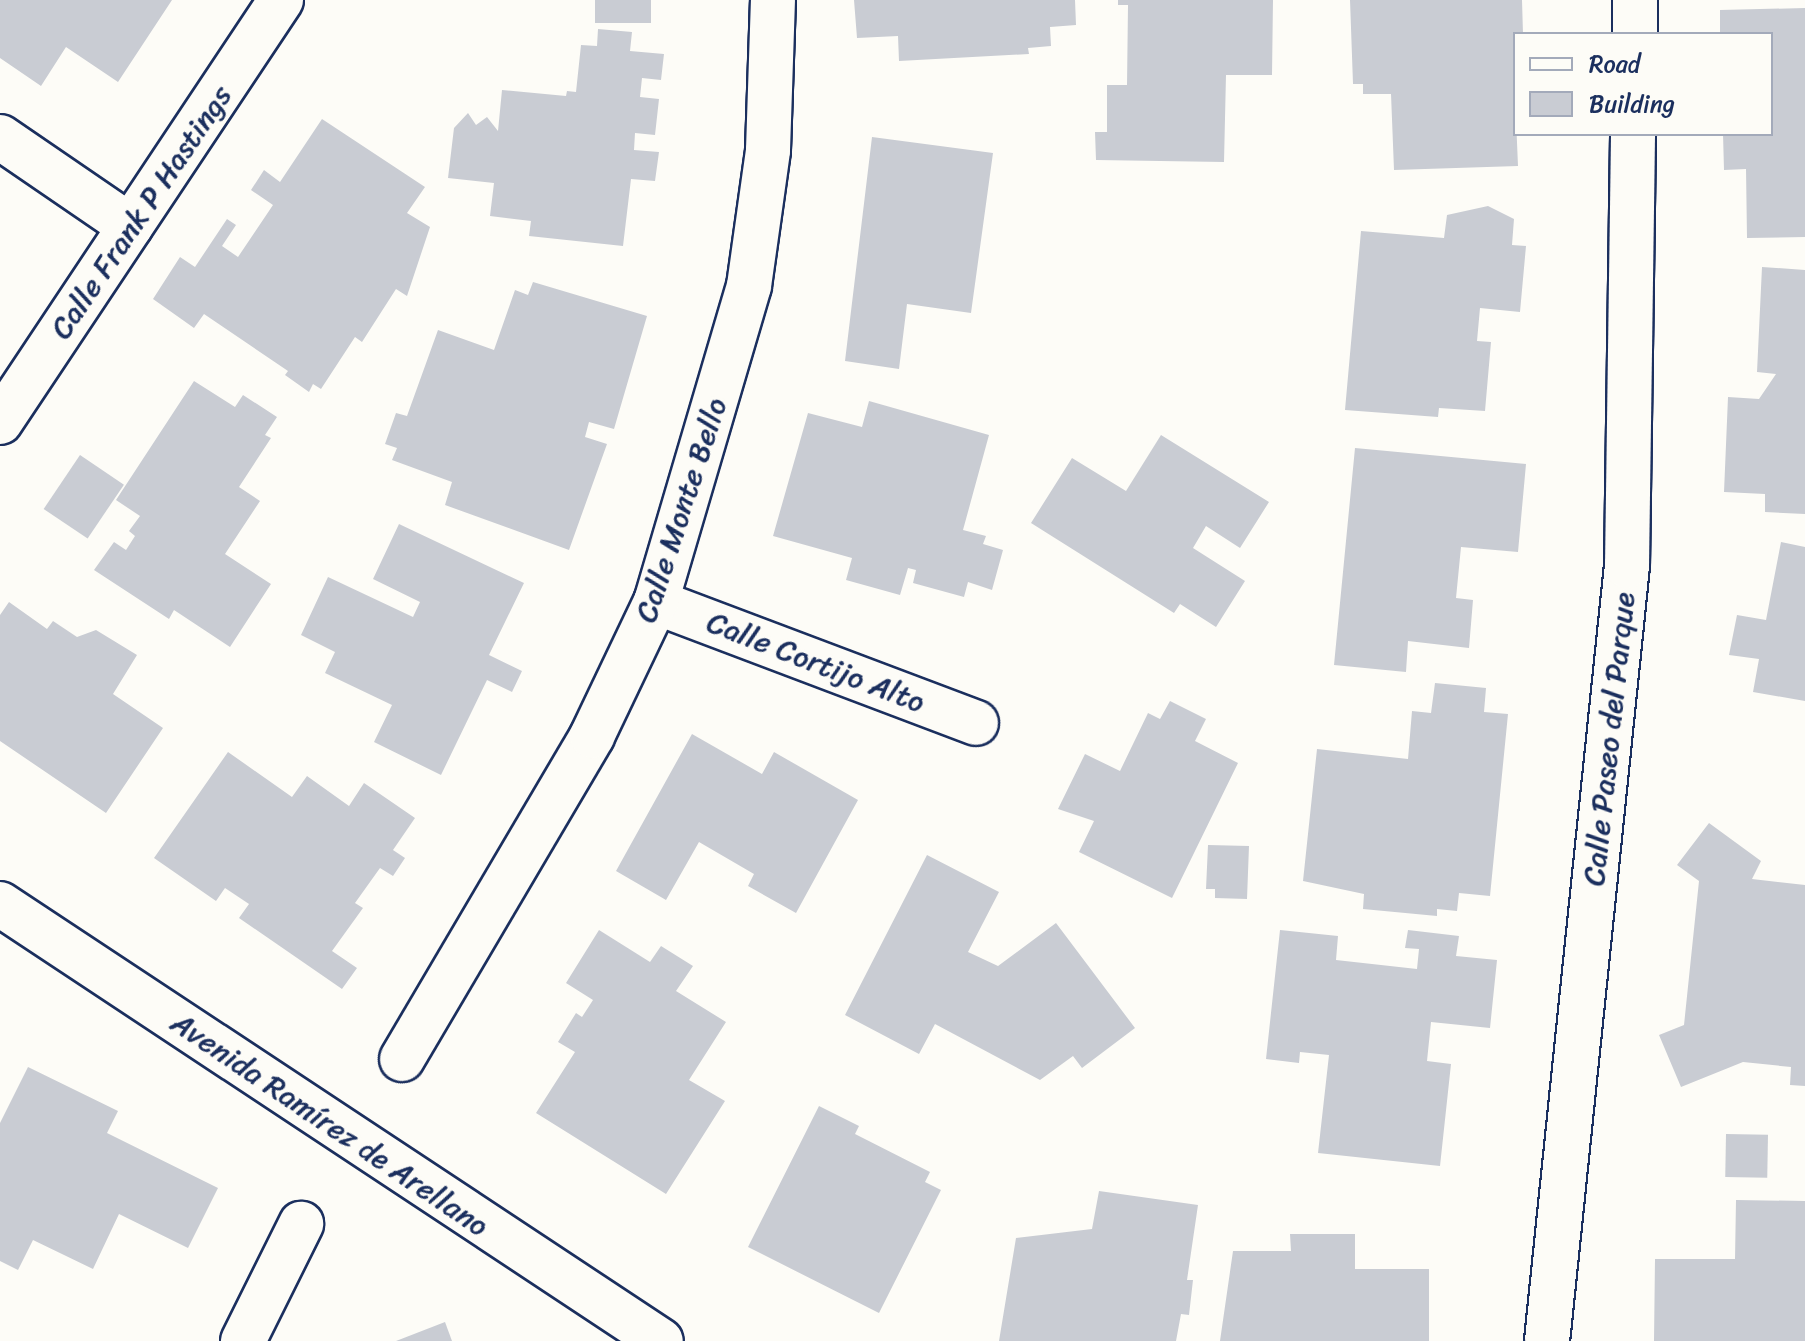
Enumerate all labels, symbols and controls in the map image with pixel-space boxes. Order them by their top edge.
legend [1513,32,1773,136]
text: Road [1589,43,1640,85]
street label: Calle Frank P Hastings [42,77,240,347]
text: Building [1589,83,1675,125]
street label: Calle Monte Bello [628,394,734,626]
street label: Calle Paseo del Parque [1576,589,1642,889]
street label: Calle Cortijo Alto [702,604,930,720]
street label: Avenida Ramírez de Arellano [164,1004,496,1244]

